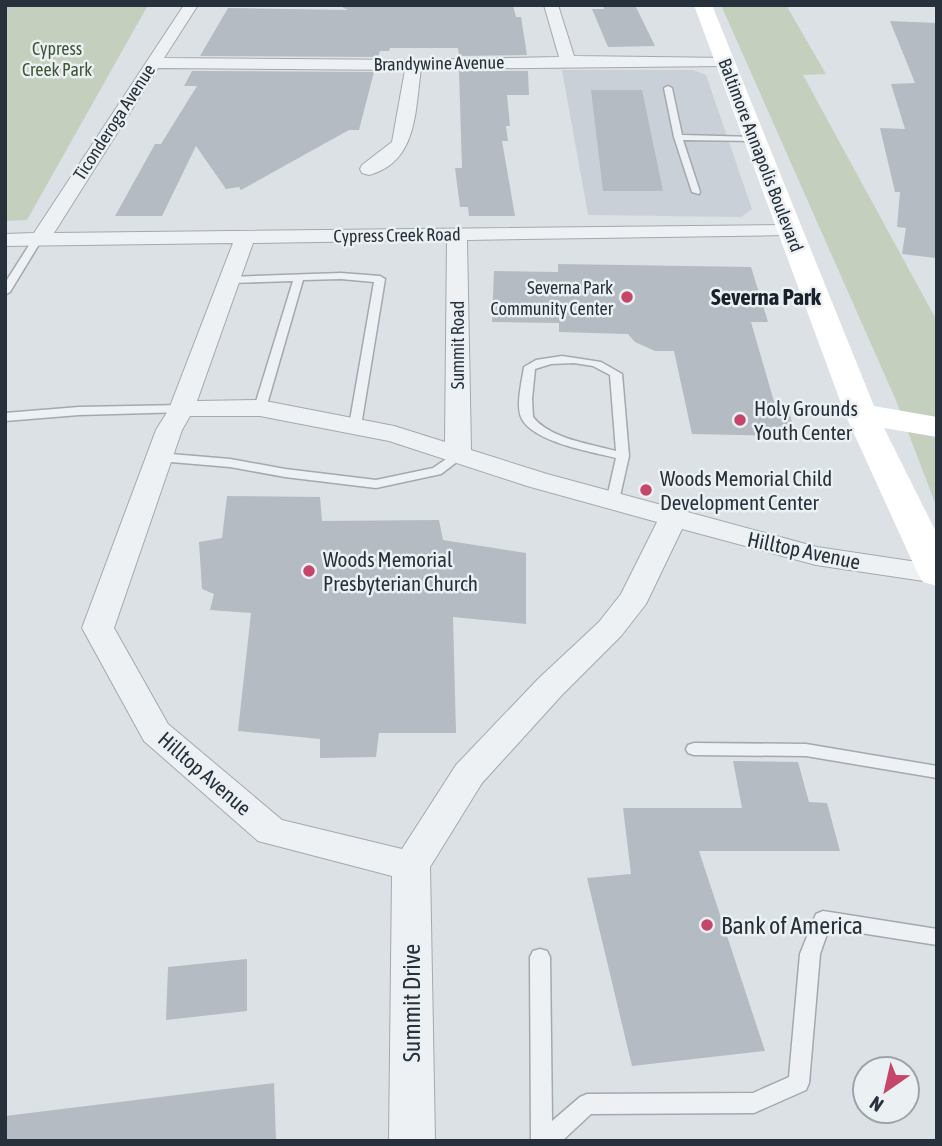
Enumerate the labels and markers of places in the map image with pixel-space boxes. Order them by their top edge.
place label: Severna Park Community Center [490,277,614,319]
marker: Severna Park Community Center [619,289,635,305]
place label: Holy Grounds Youth Center [754,396,858,444]
marker: Holy Grounds Youth Center [732,412,748,428]
place label: Woods Memorial Child Development Center [660,466,832,514]
marker: Woods Memorial Child Development Center [638,482,654,498]
place label: Woods Memorial Presbyterian Church [323,547,478,595]
marker: Woods Memorial Presbyterian Church [301,563,317,579]
place label: Bank of America [721,912,863,939]
marker: Bank of America [699,917,715,933]

